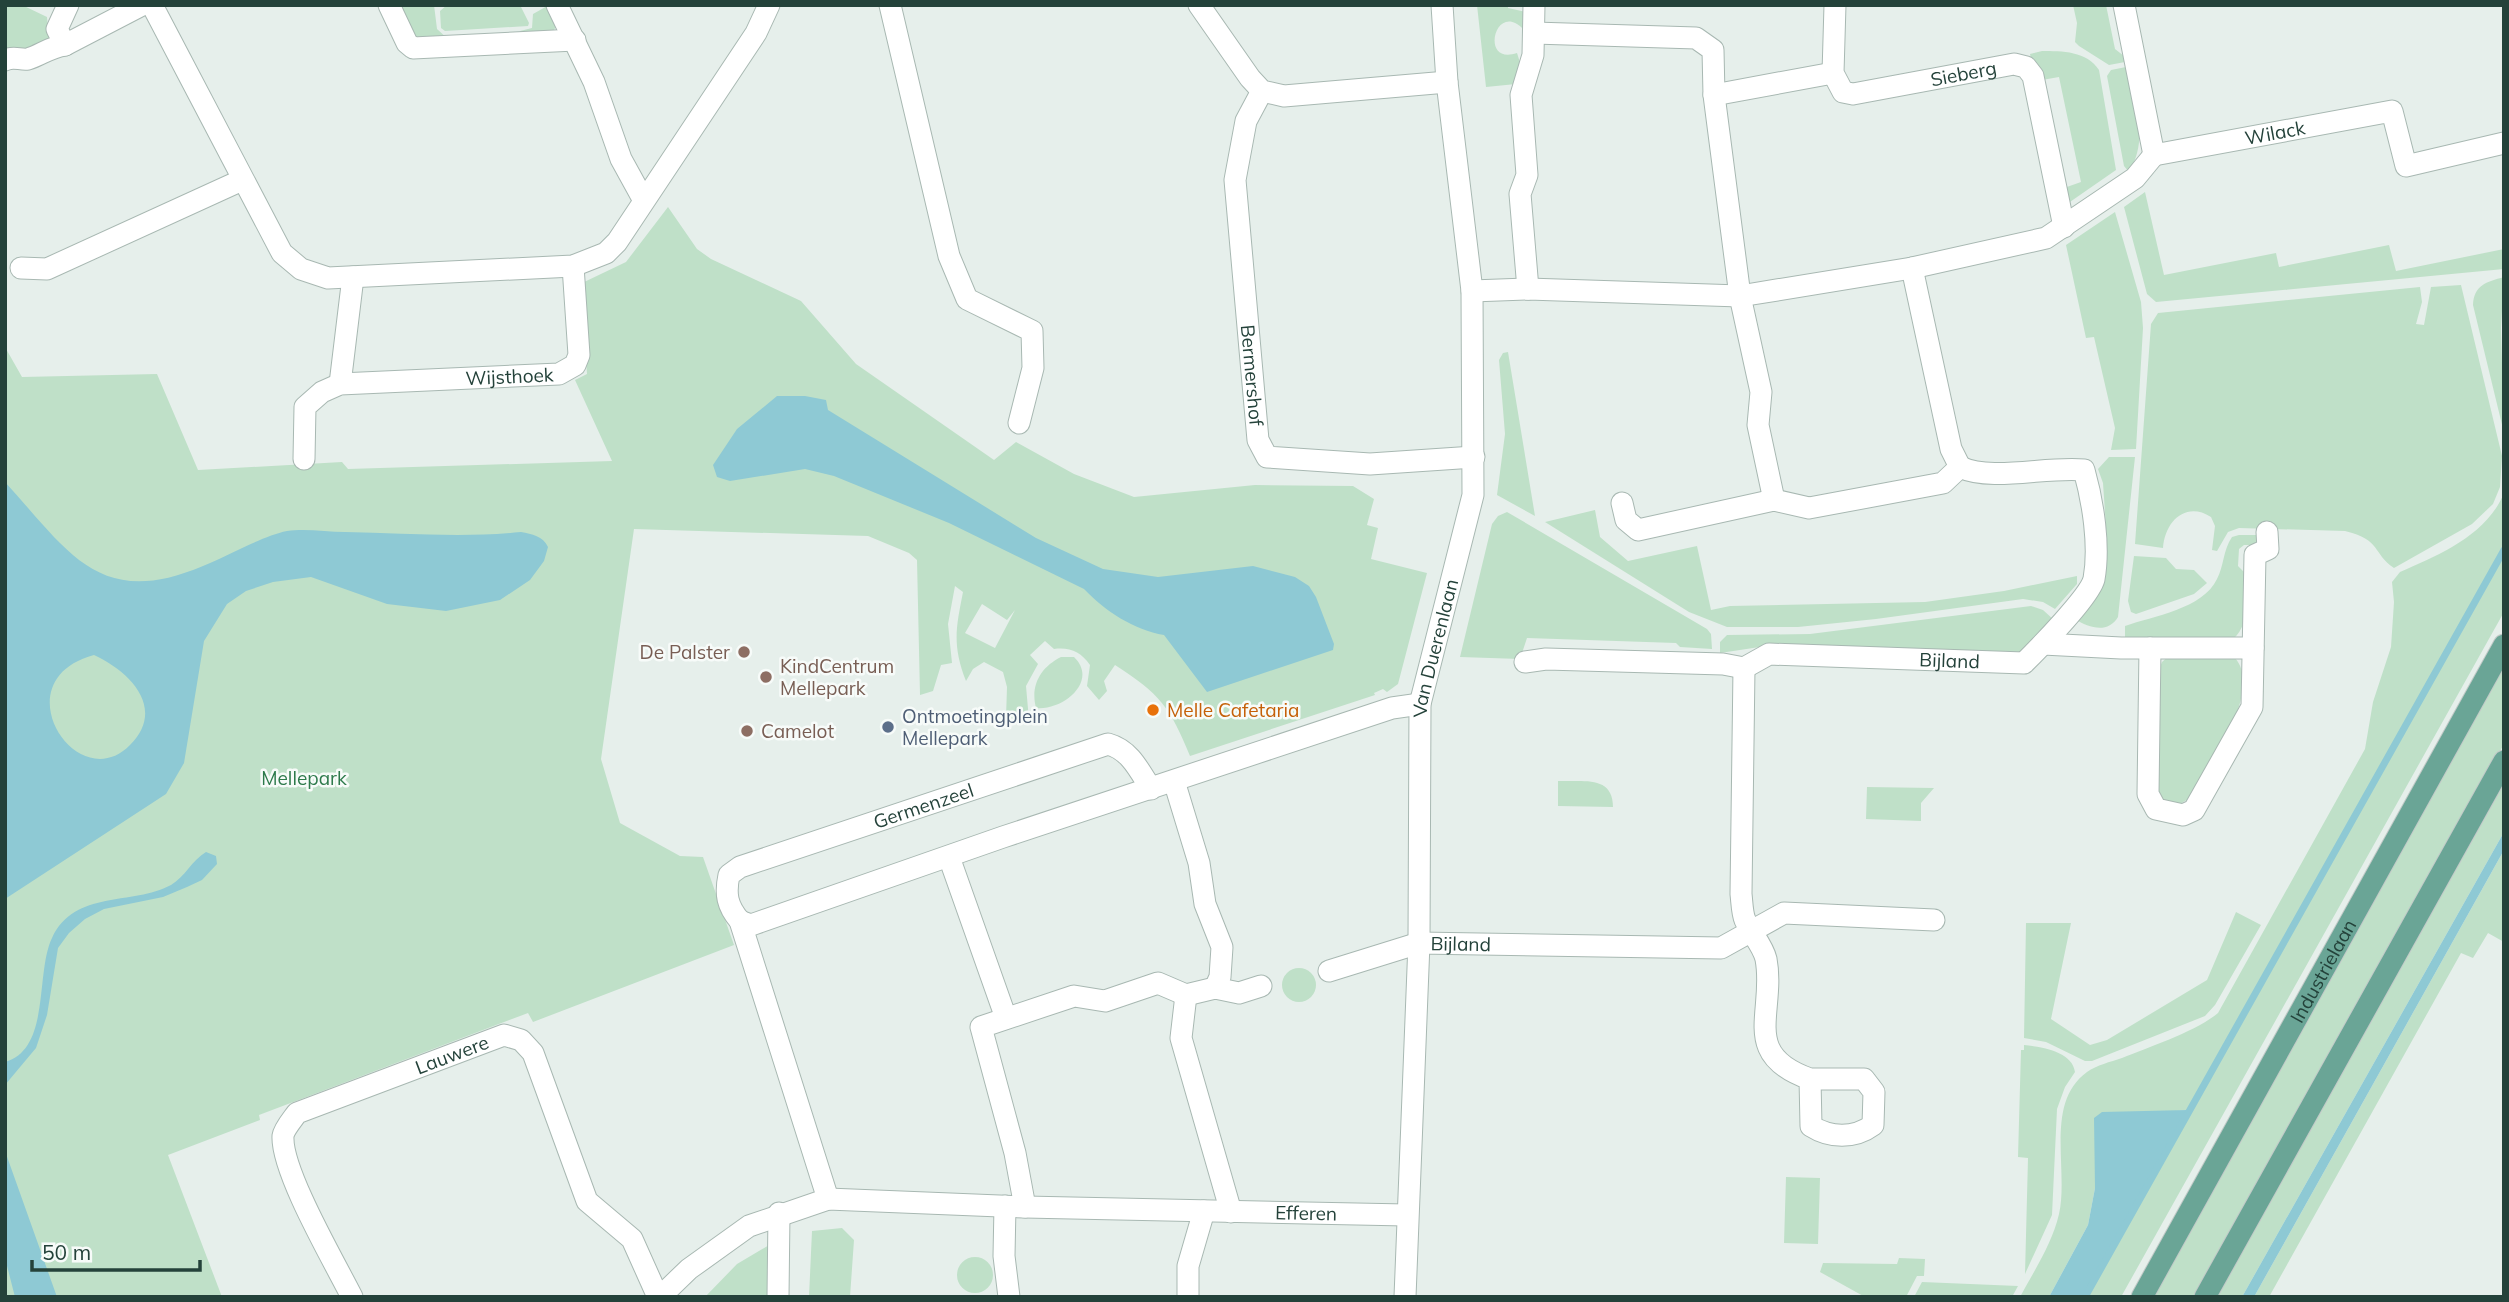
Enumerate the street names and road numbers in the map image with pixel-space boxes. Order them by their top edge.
street label: Sieberg [1928,56,1998,91]
street label: Wilack [2243,115,2307,150]
street label: Bermershof [1236,323,1269,428]
street label: Wijsthoek [465,362,554,390]
street label: Van Duerenlaan [1408,576,1463,717]
street label: Bijland [1919,647,1980,673]
street label: Germenzeel [870,778,977,834]
street label: Industrielaan [2285,915,2361,1027]
street label: Bijland [1430,931,1491,956]
street label: Lauwere [412,1030,492,1079]
street label: Efferen [1275,1200,1337,1226]

